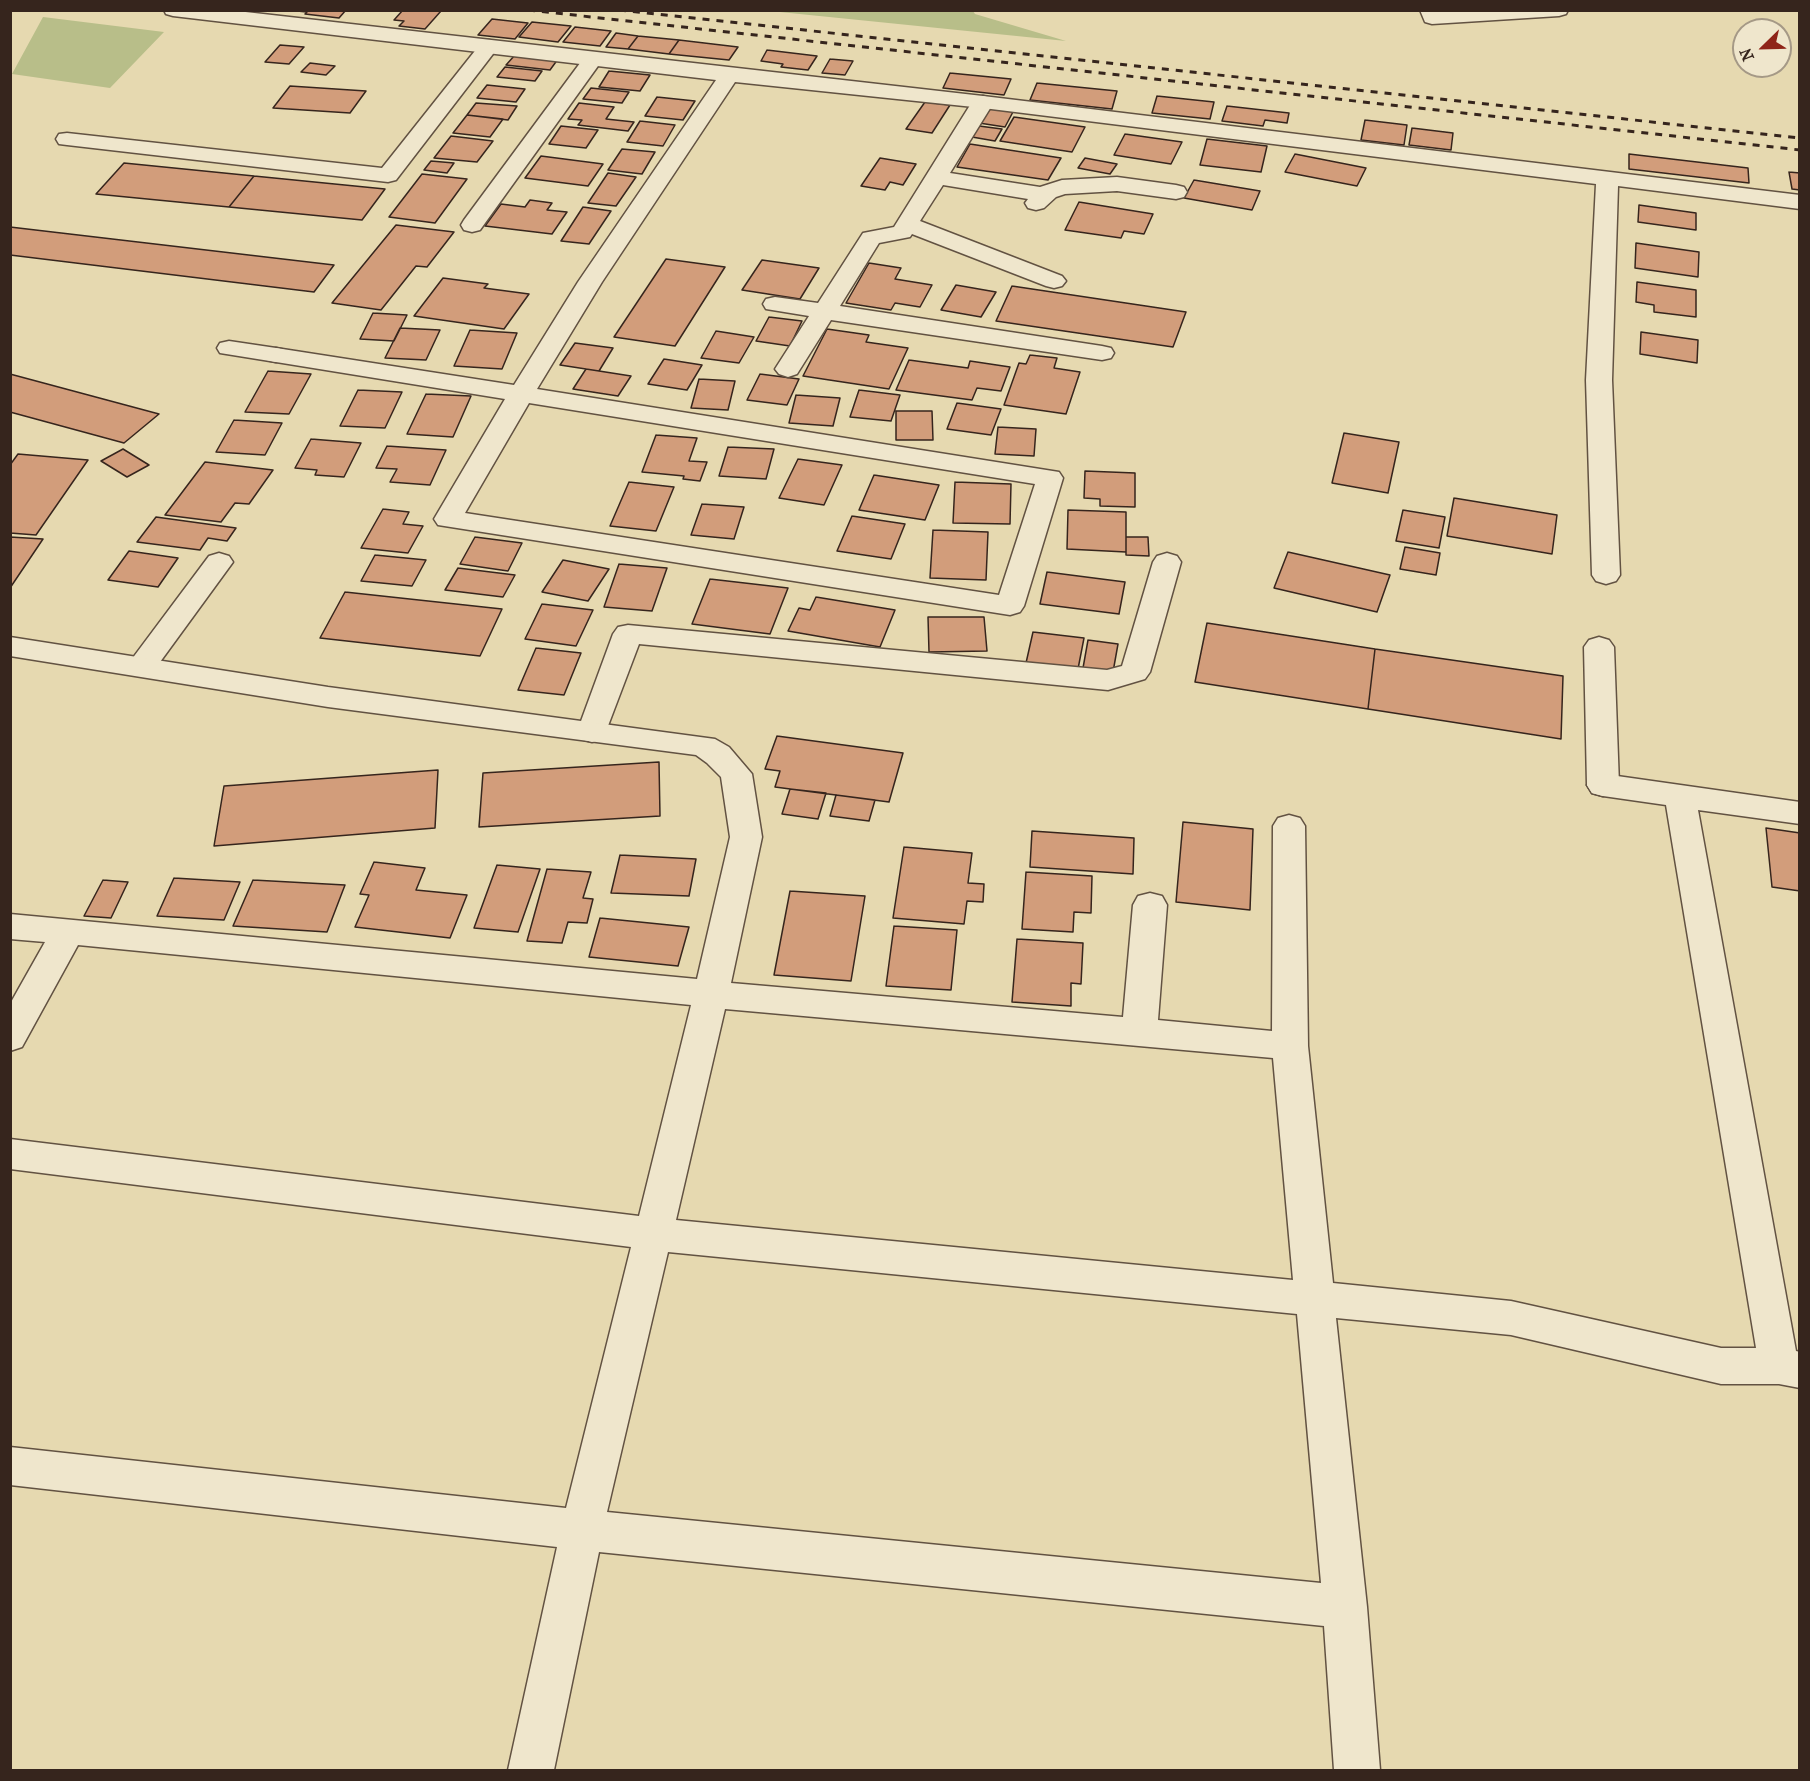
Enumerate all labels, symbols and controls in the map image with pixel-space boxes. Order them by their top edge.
north arrow [1732,18,1792,78]
text: N [1736,45,1758,64]

